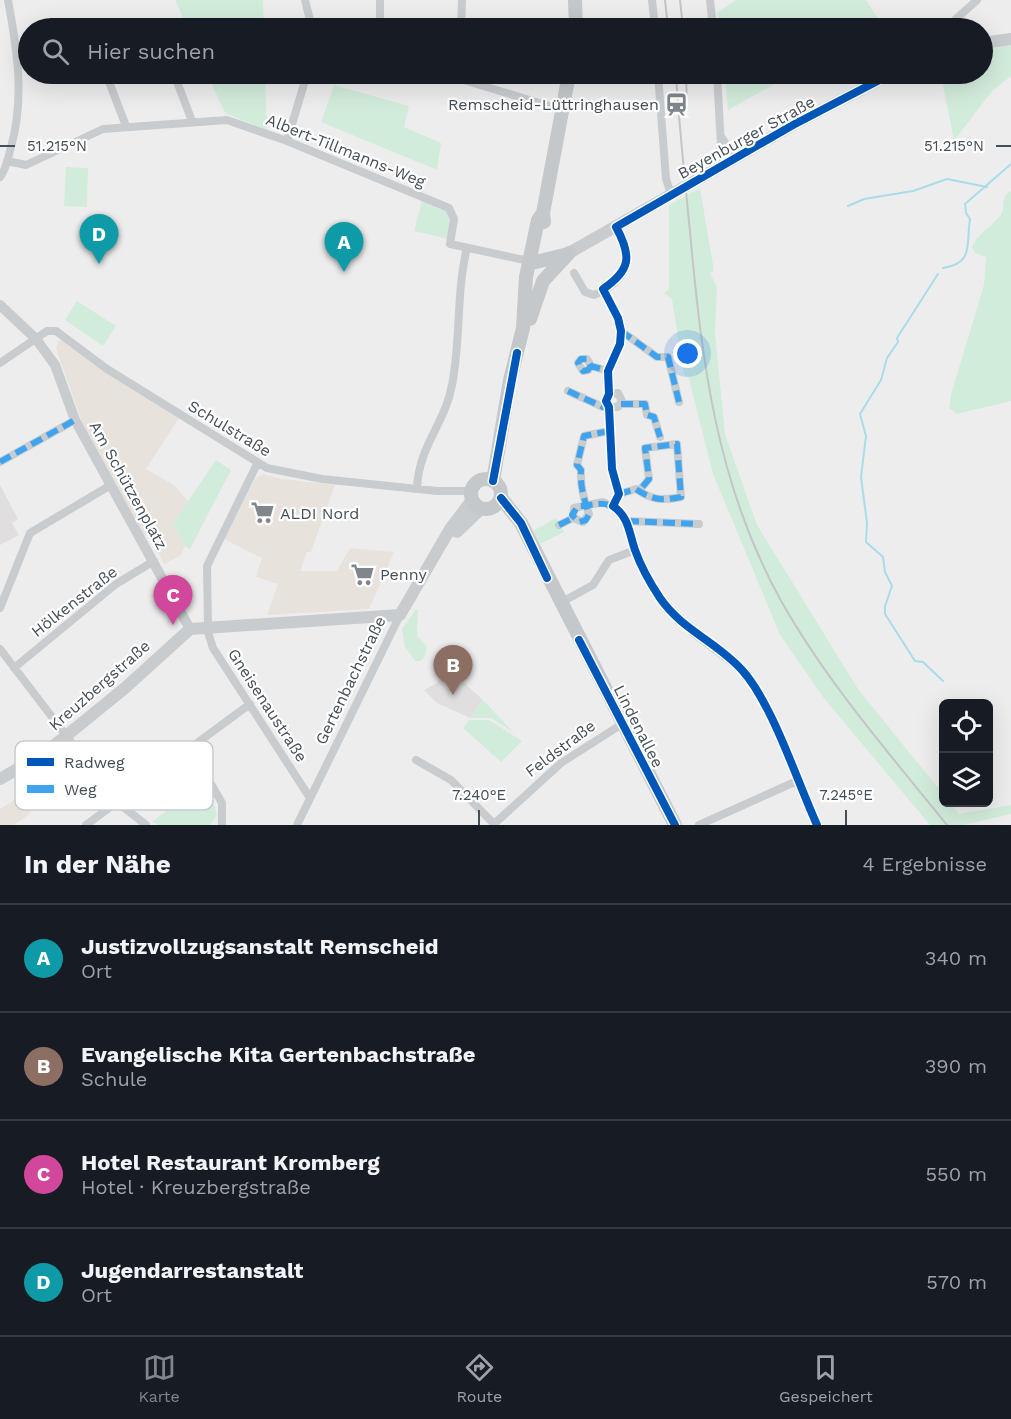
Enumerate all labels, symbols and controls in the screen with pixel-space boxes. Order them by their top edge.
search box [18,18,993,84]
icon: search [39,35,72,68]
text: Hier suchen [87,39,215,64]
station icon: Remscheid-Lüttringhausen [664,91,690,117]
street label: Beyenburger Straße [675,92,818,183]
place label: Remscheid-Lüttringhausen [448,95,659,114]
street label: Albert-Tillmanns-Weg [263,110,429,191]
text: 51.215°N [27,137,87,155]
text: 51.215°N [924,137,984,155]
pin: D [80,214,118,264]
pin: A [324,222,364,272]
your location [673,339,702,368]
street label: Schulstraße [185,396,275,461]
street label: Am Schützenplatz [85,418,172,553]
supermarket icon: ALDI Nord [249,500,275,526]
place label: ALDI Nord [280,504,359,523]
supermarket icon: Penny [349,561,375,587]
street label: Hölkenstraße [28,562,121,641]
place label: Penny [380,565,427,584]
pin: C [154,576,192,625]
street label: Gertenbachstraße [311,613,390,747]
street label: Kreuzbergstraße [45,636,154,735]
street label: Gneisenaustraße [224,645,311,765]
pin: B [434,646,472,695]
street label: Lindenallee [610,682,667,771]
map controls [939,699,993,807]
button: locate [939,699,993,753]
street label: Feldstraße [522,716,599,781]
legend [15,741,213,810]
text: Radweg [64,753,125,772]
button: layers [939,753,993,807]
text: Weg [64,780,97,799]
text: 7.240°E [452,786,506,804]
text: 7.245°E [819,786,873,804]
text: In der Nähe [24,849,171,879]
text: 4 Ergebnisse [863,852,987,876]
text: Justizvollzugsanstalt Remscheid [81,934,439,959]
text: A [37,946,50,970]
text: 340 m [925,946,987,970]
text: Ort [81,959,112,983]
text: Evangelische Kita Gertenbachstraße [81,1042,475,1067]
text: B [37,1054,50,1078]
text: 390 m [925,1054,987,1078]
text: Schule [81,1067,147,1091]
text: Hotel Restaurant Kromberg [81,1150,380,1175]
text: C [37,1162,50,1186]
text: 550 m [925,1162,987,1186]
text: Hotel · Kreuzbergstraße [81,1175,311,1199]
text: Jugendarrestanstalt [81,1258,303,1283]
text: D [36,1270,51,1294]
text: 570 m [926,1270,987,1294]
text: Ort [81,1283,112,1307]
tab: Karte [138,1351,180,1406]
tab: Route [456,1351,502,1406]
tab: Gespeichert [779,1351,873,1406]

